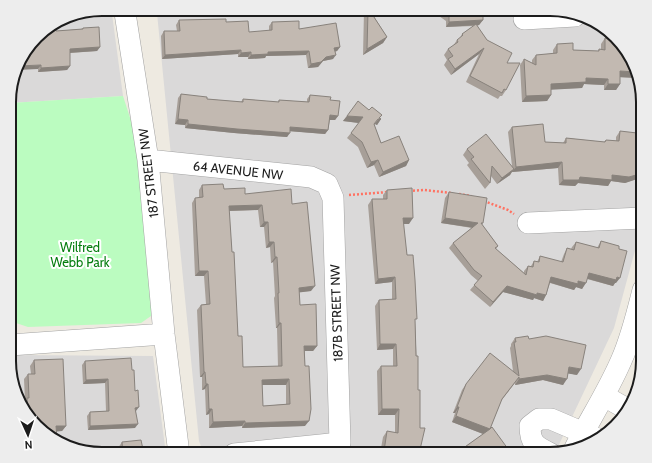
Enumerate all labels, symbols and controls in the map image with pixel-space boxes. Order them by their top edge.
street label: 187 STREET NW [135,127,161,218]
street label: 64 AVENUE NW [192,157,285,183]
park label: Wilfred Webb Park [50,239,110,270]
street label: 187B STREET NW [326,263,346,362]
north arrow [8,415,48,455]
text: N [24,438,33,452]

